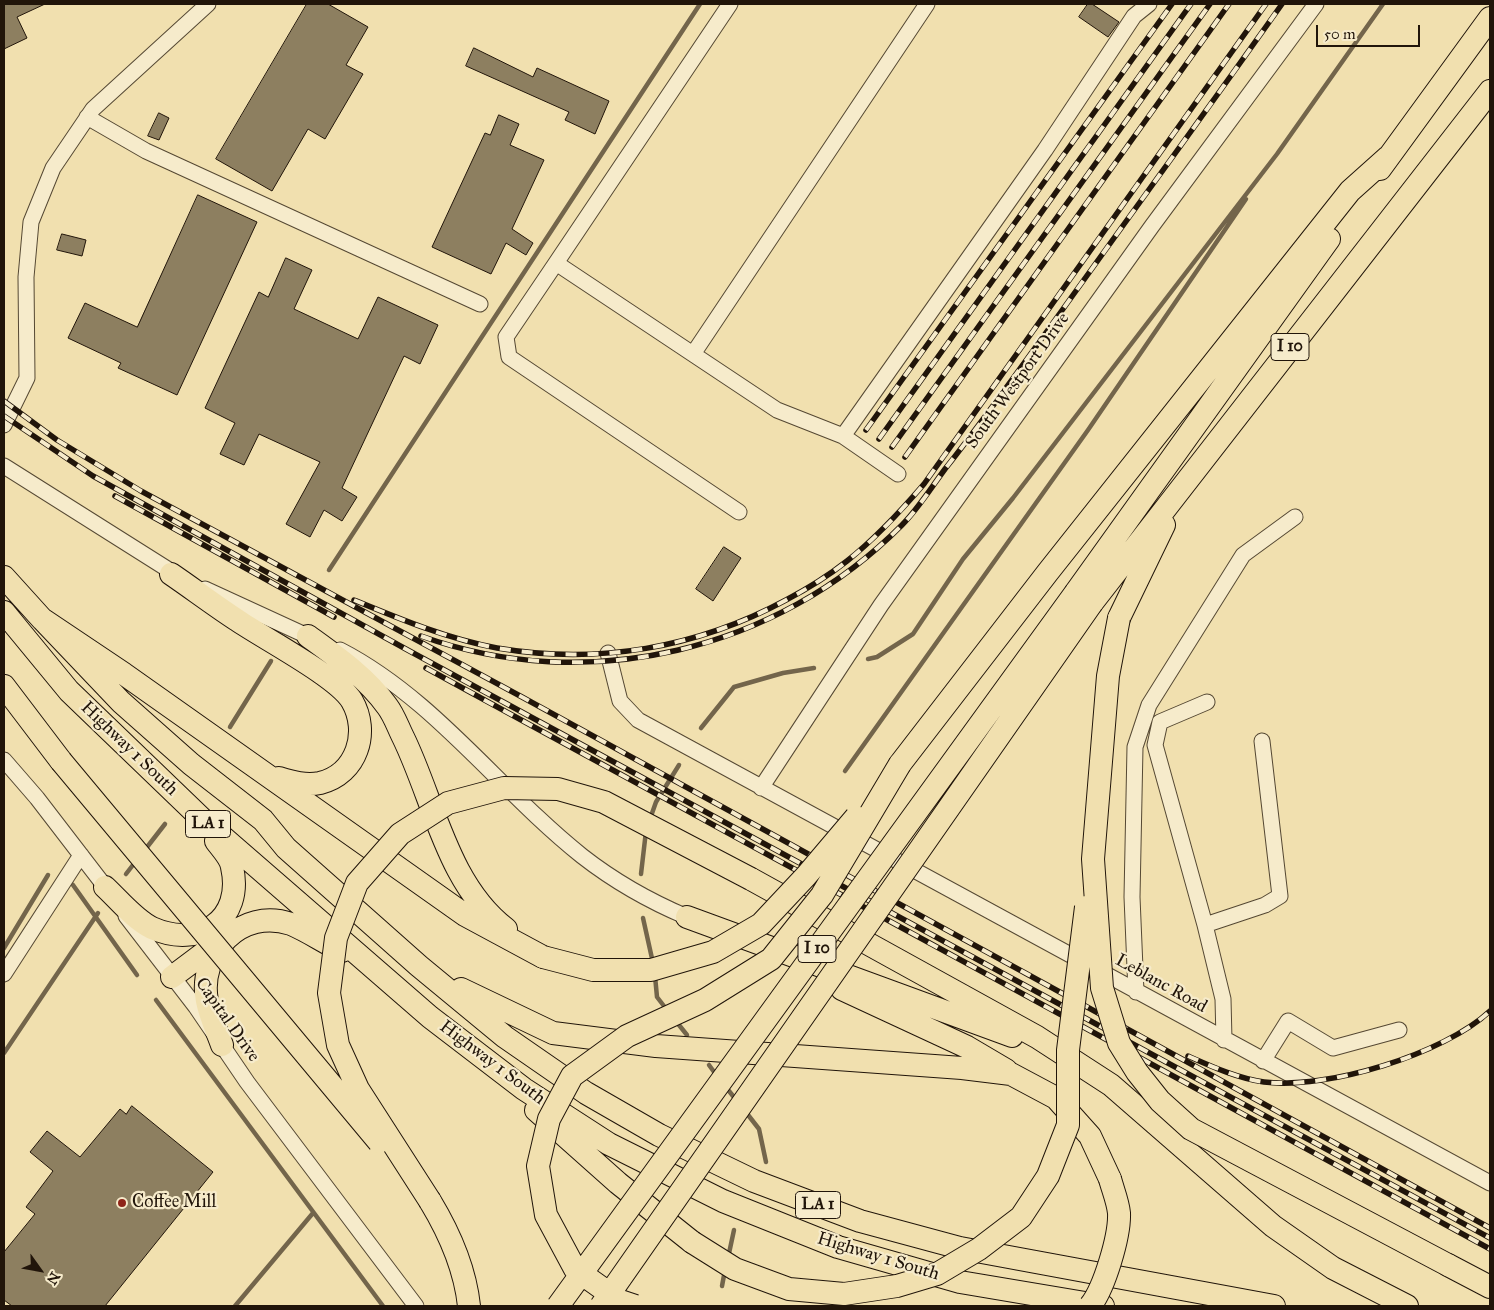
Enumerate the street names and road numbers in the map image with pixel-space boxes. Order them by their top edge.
street label: South Westport Drive [961,309,1075,453]
road number: I 10 [1271,334,1309,361]
street label: Highway 1 South [76,697,182,801]
road number: LA 1 [186,811,230,838]
road number: I 10 [798,936,836,962]
street label: Leblanc Road [1111,950,1211,1018]
street label: Capital Drive [190,974,264,1066]
street label: Highway 1 South [435,1016,549,1110]
road number: LA 1 [796,1192,840,1218]
street label: Highway 1 South [814,1228,942,1286]

